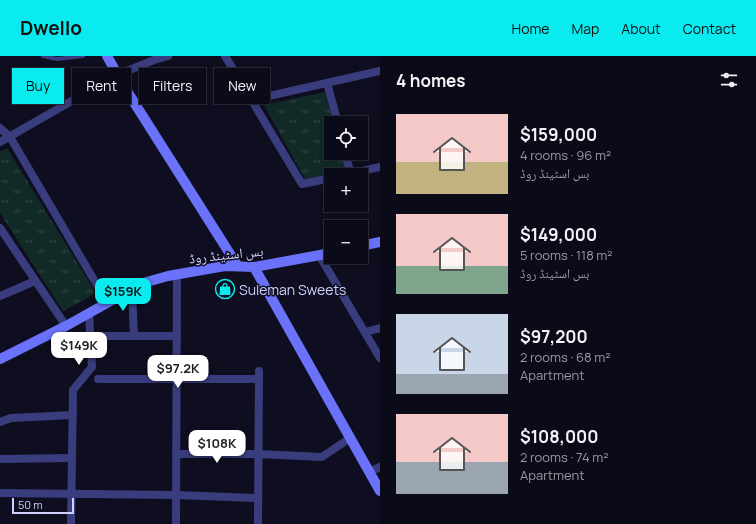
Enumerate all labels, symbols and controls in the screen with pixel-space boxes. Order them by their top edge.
text: Dwello [20,15,82,41]
text: Home [512,19,549,38]
text: Map [571,19,599,38]
text: About [621,19,661,38]
text: Contact [683,19,736,38]
chip: Buy [12,68,64,104]
chip: Rent [72,68,131,104]
chip: Filters [139,68,206,104]
chip: New [214,68,270,104]
text: 4 homes [396,69,465,92]
icon: filters [718,69,740,91]
map controls [324,116,368,264]
button: locate [324,116,368,160]
text: $159,000 [520,123,597,146]
icon: home [428,130,476,178]
text: 4 rooms · 96 m² [520,146,611,164]
text: بس اسٹینڈ روڈ [520,164,589,182]
button: + [324,168,368,212]
button: − [324,220,368,264]
text: $149,000 [520,223,597,246]
icon: home [428,230,476,278]
street label: بس اسٹینڈ روڈ [188,241,264,267]
text: 5 rooms · 118 m² [520,246,613,264]
text: بس اسٹینڈ روڈ [520,264,589,282]
pin: $159K [95,278,151,312]
shop icon: Suleman Sweets [214,278,236,300]
place label: Suleman Sweets [239,280,346,299]
text: $159K [104,282,142,300]
text: $97,200 [520,325,588,348]
icon: home [428,330,476,378]
pin: $149K [51,332,107,366]
text: $149K [60,336,98,354]
text: 2 rooms · 68 m² [520,348,610,366]
pin: $97.2K [145,355,211,389]
text: $97.2K [156,359,200,377]
text: Apartment [520,366,584,384]
text: $108,000 [520,425,598,448]
pin: $108K [189,430,245,464]
icon: home [428,430,476,478]
text: $108K [198,434,236,452]
text: 2 rooms · 74 m² [520,448,608,466]
text: Apartment [520,466,584,484]
scale bar [12,496,74,515]
text: 50 m [18,497,43,512]

